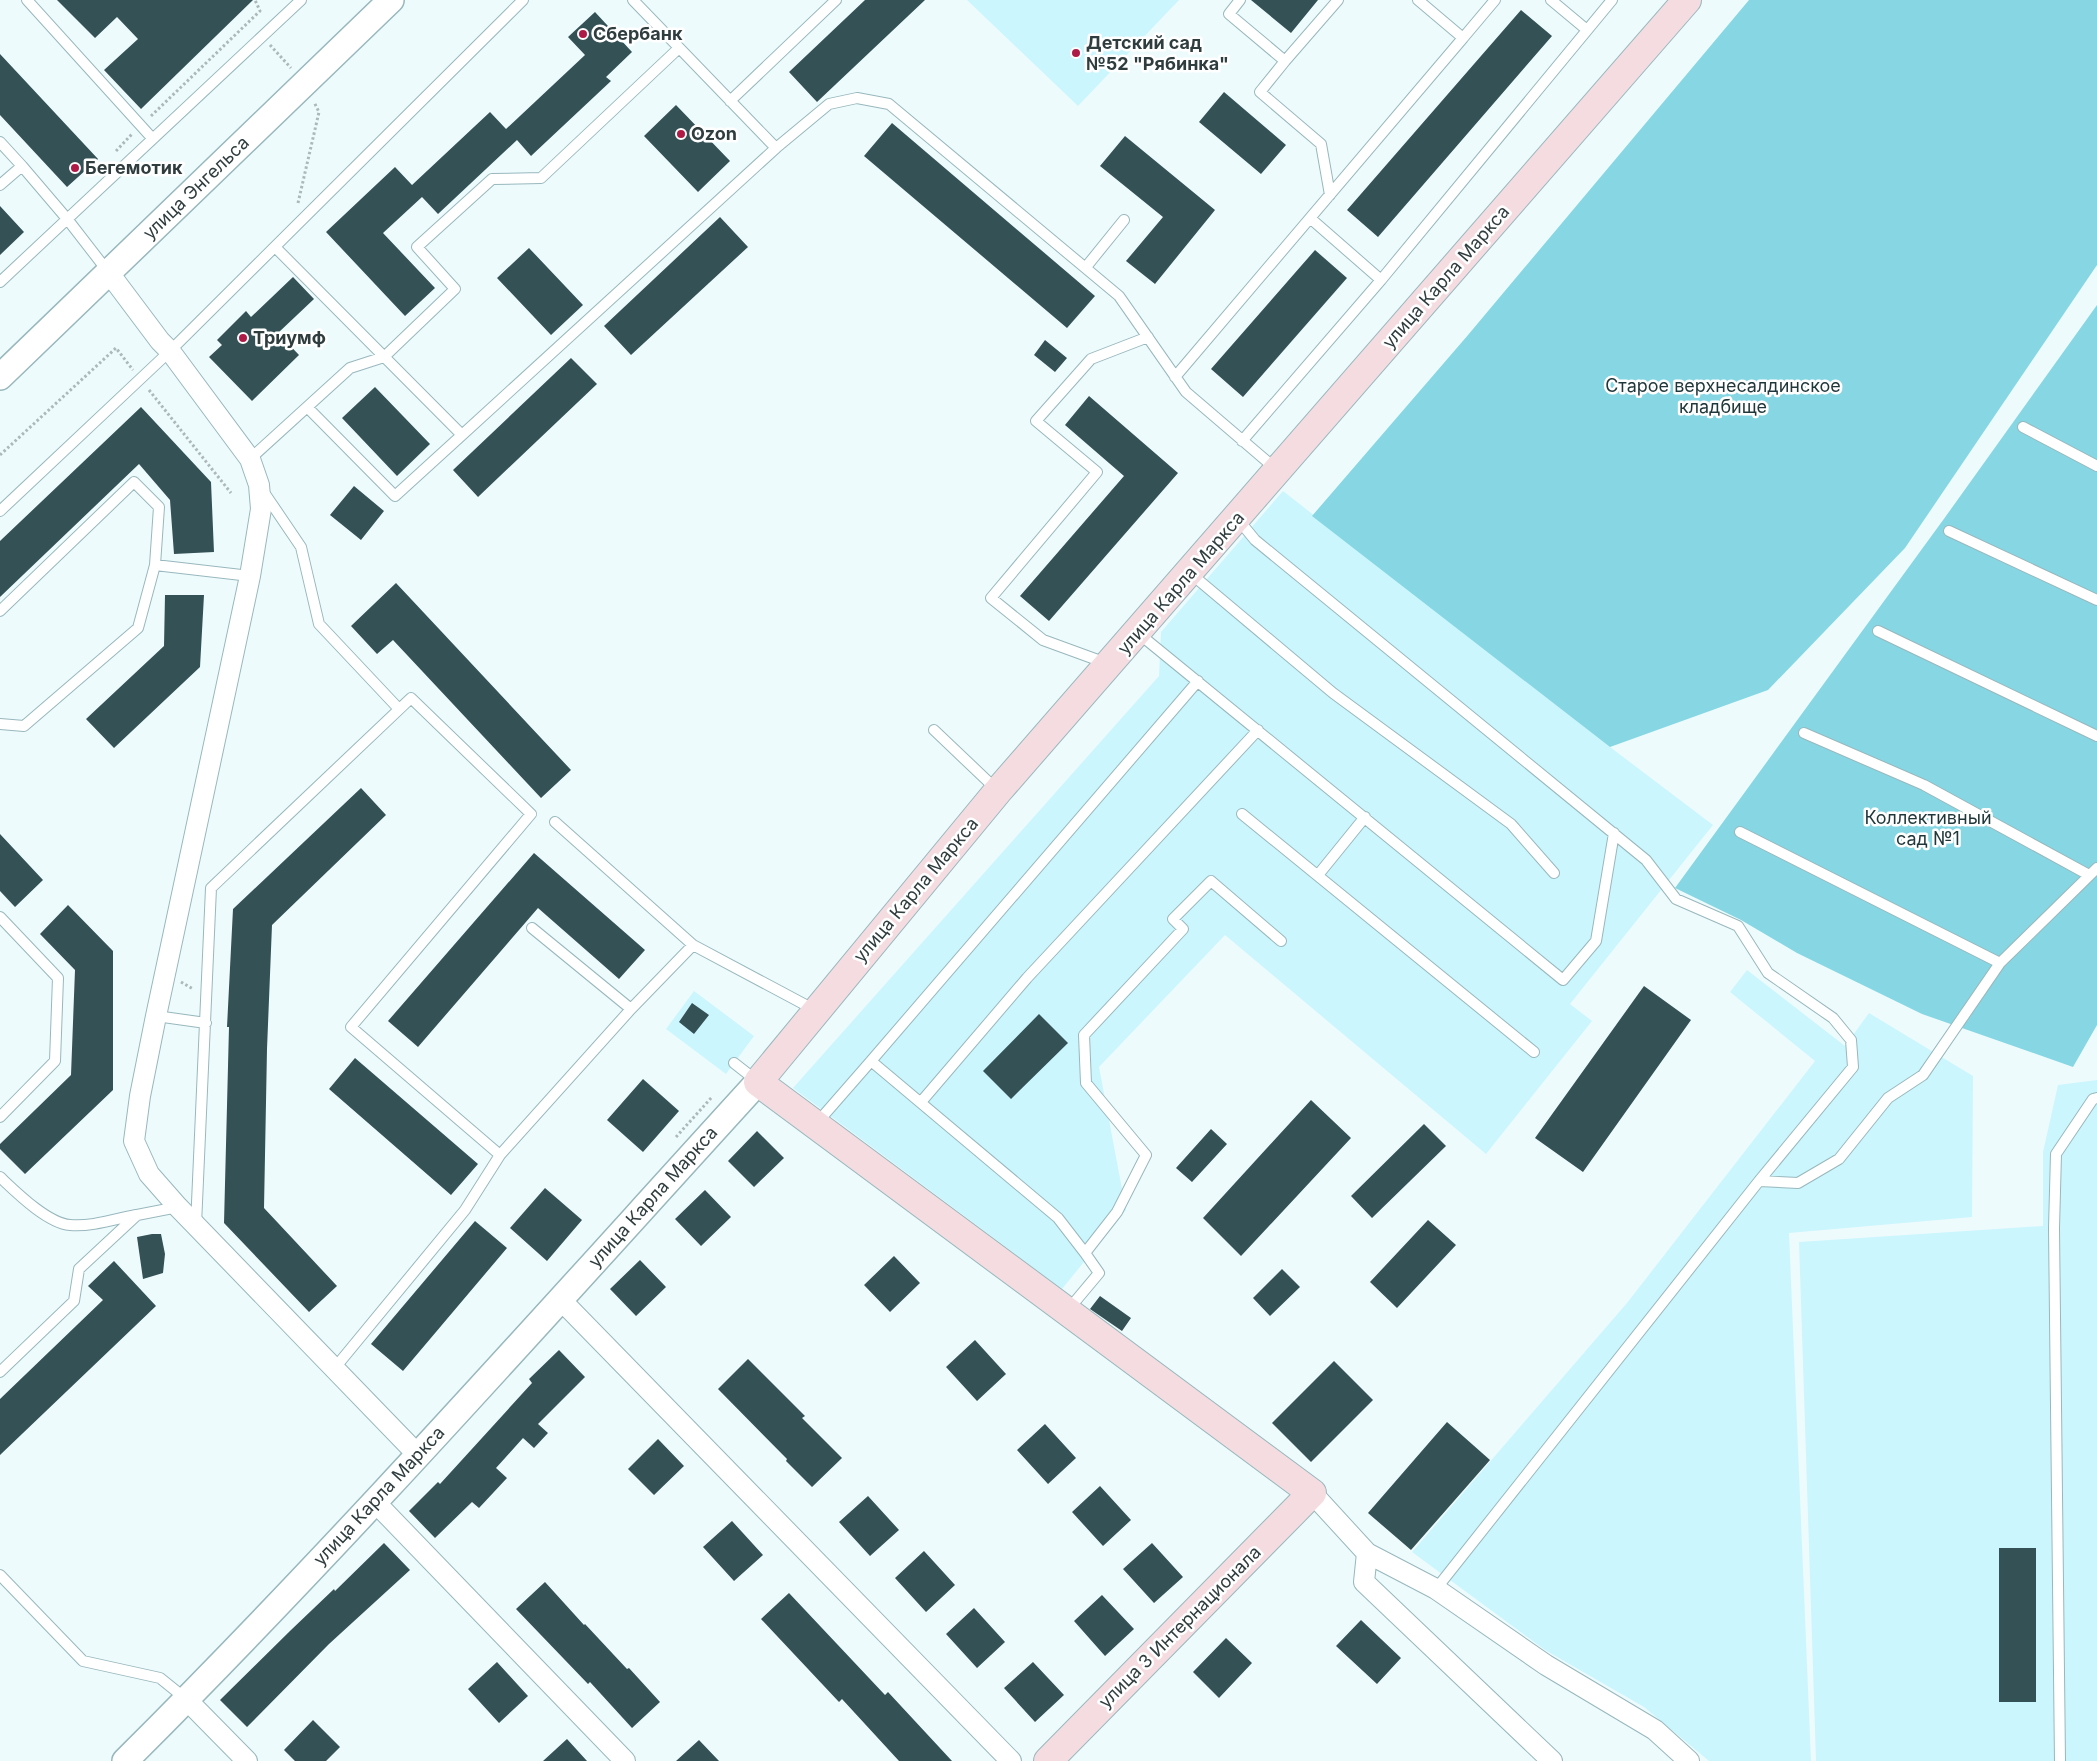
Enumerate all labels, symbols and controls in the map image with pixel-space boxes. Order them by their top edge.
place label: Сбербанк [593,23,683,44]
marker: Сбербанк [577,28,589,40]
place label: Детский сад №52 "Рябинка" [1086,32,1229,74]
marker: Детский сад №52 "Рябинка" [1070,47,1082,59]
place label: Ozon [691,123,737,144]
marker: Ozon [675,128,687,140]
street label: улица Энгельса [138,132,253,243]
place label: Бегемотик [85,157,183,178]
marker: Бегемотик [69,162,81,174]
street label: улица Карла Маркса [1378,201,1513,352]
place label: Триумф [253,327,326,348]
marker: Триумф [237,332,249,344]
park label: Старое верхнесалдинское кладбище [1605,375,1841,417]
street label: улица Карла Маркса [1113,507,1248,658]
park label: Коллективный сад №1 [1864,807,1992,849]
street label: улица Карла Маркса [849,813,982,966]
street label: улица Карла Маркса [584,1122,721,1271]
street label: улица Карла Маркса [309,1422,448,1569]
street label: улица 3 Интернационала [1094,1541,1265,1712]

